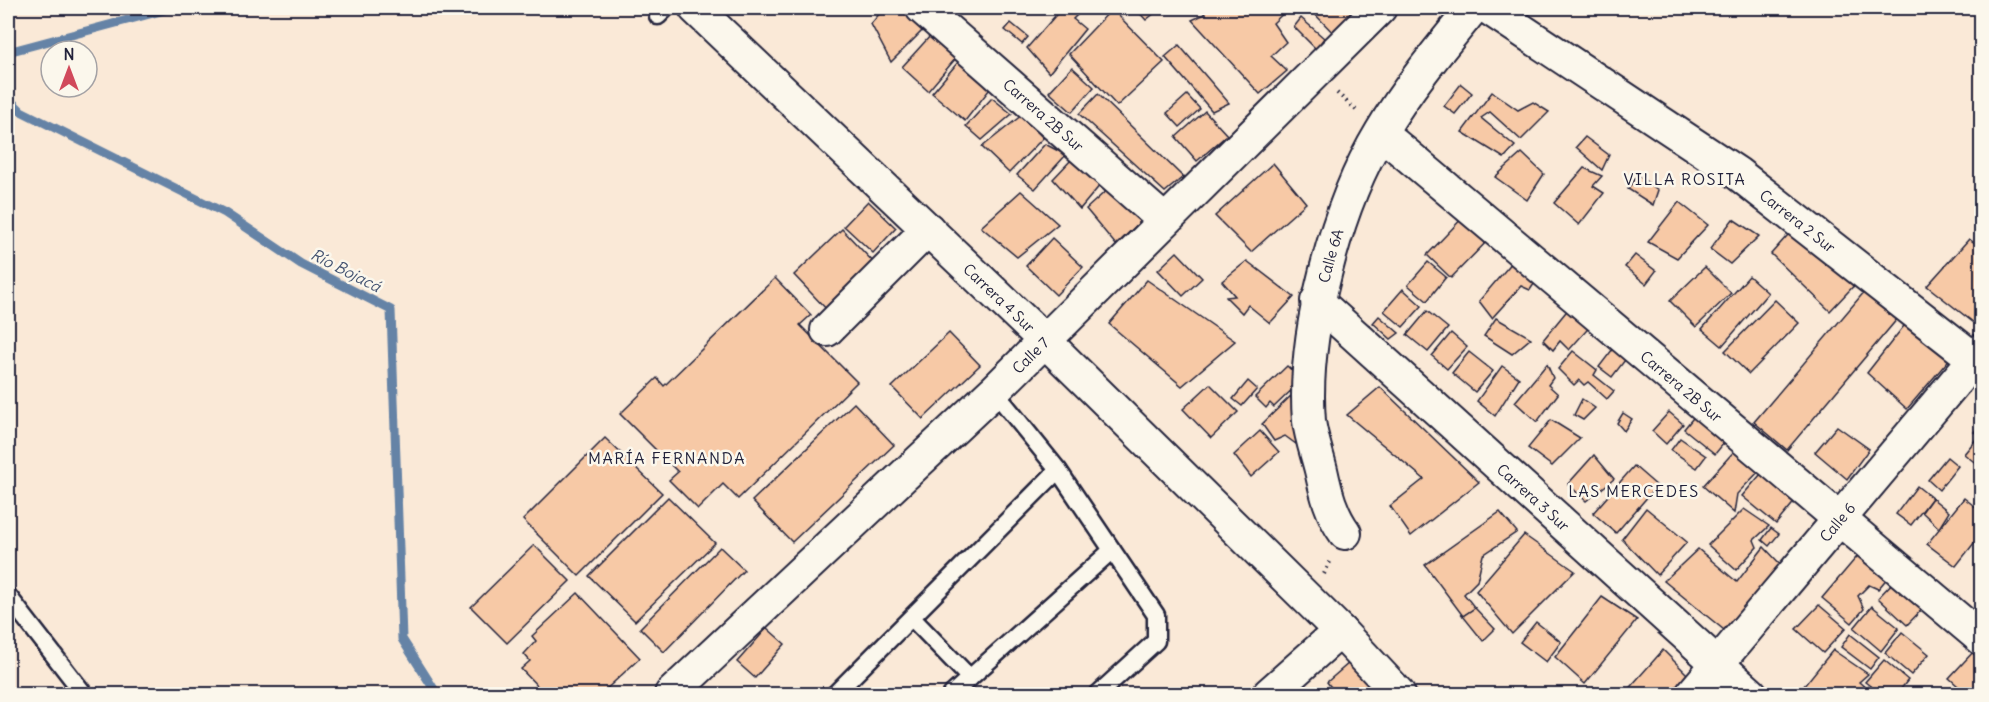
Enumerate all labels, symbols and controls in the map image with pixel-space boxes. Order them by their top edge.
north arrow [39,39,99,99]
text: N [63,44,75,64]
street label: Carrera 2B Sur [999,74,1088,155]
district label: VILLA ROSITA [1624,169,1746,189]
street label: Carrera 2 Sur [1756,185,1840,256]
street label: Calle 6A [1314,226,1347,284]
water label: Río Bojacá [308,244,385,297]
street label: Carrera 4 Sur [959,259,1039,336]
street label: Calle 7 [1008,333,1053,377]
street label: Carrera 2B Sur [1637,346,1726,426]
district label: MARÍA FERNANDA [588,448,746,468]
street label: Carrera 3 Sur [1493,459,1574,535]
district label: LAS MERCEDES [1568,481,1700,501]
street label: Calle 6 [1815,498,1859,545]

